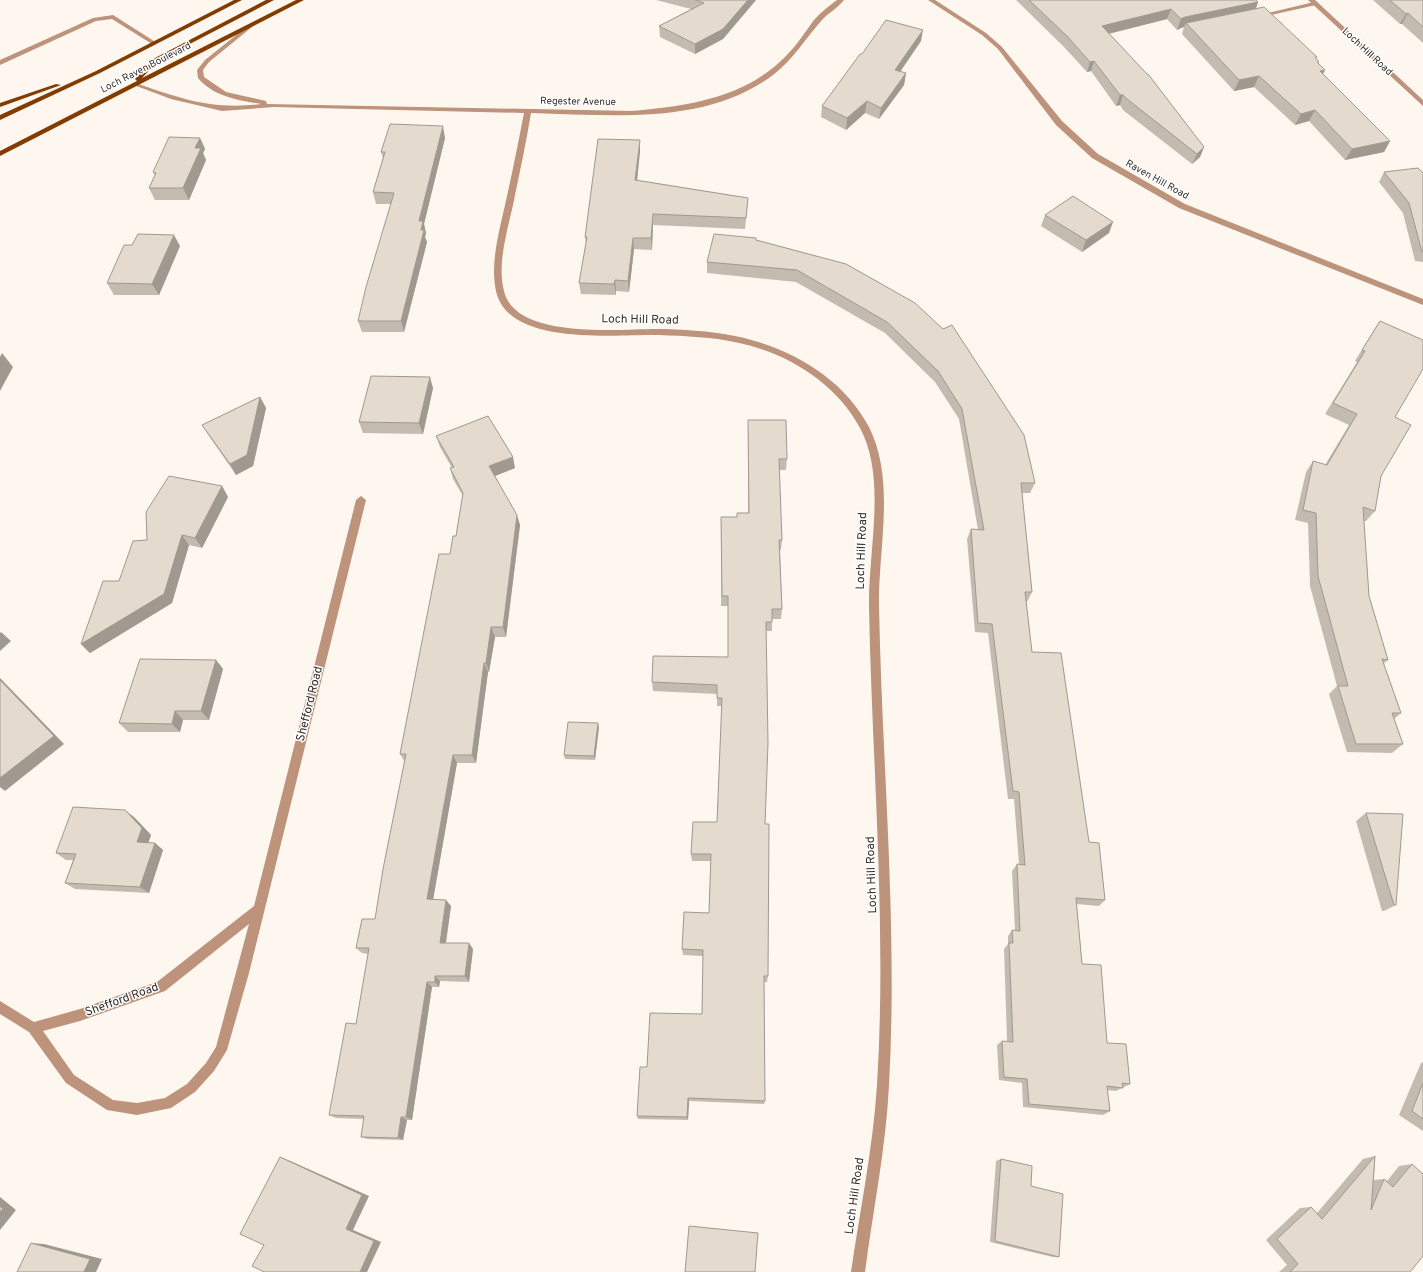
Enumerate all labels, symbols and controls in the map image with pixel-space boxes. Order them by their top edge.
street label: Loch Hill Road [1339,25,1395,79]
street label: Loch Raven Boulevard [99,40,193,96]
street label: Regester Avenue [540,95,616,109]
street label: Raven Hill Road [1123,157,1191,203]
street label: Loch Hill Road [601,311,679,329]
street label: Loch Hill Road [853,512,871,590]
street label: Shefford Road [293,665,327,743]
street label: Loch Hill Road [863,836,881,914]
street label: Shefford Road [83,979,161,1021]
street label: Loch Hill Road [842,1157,868,1235]

